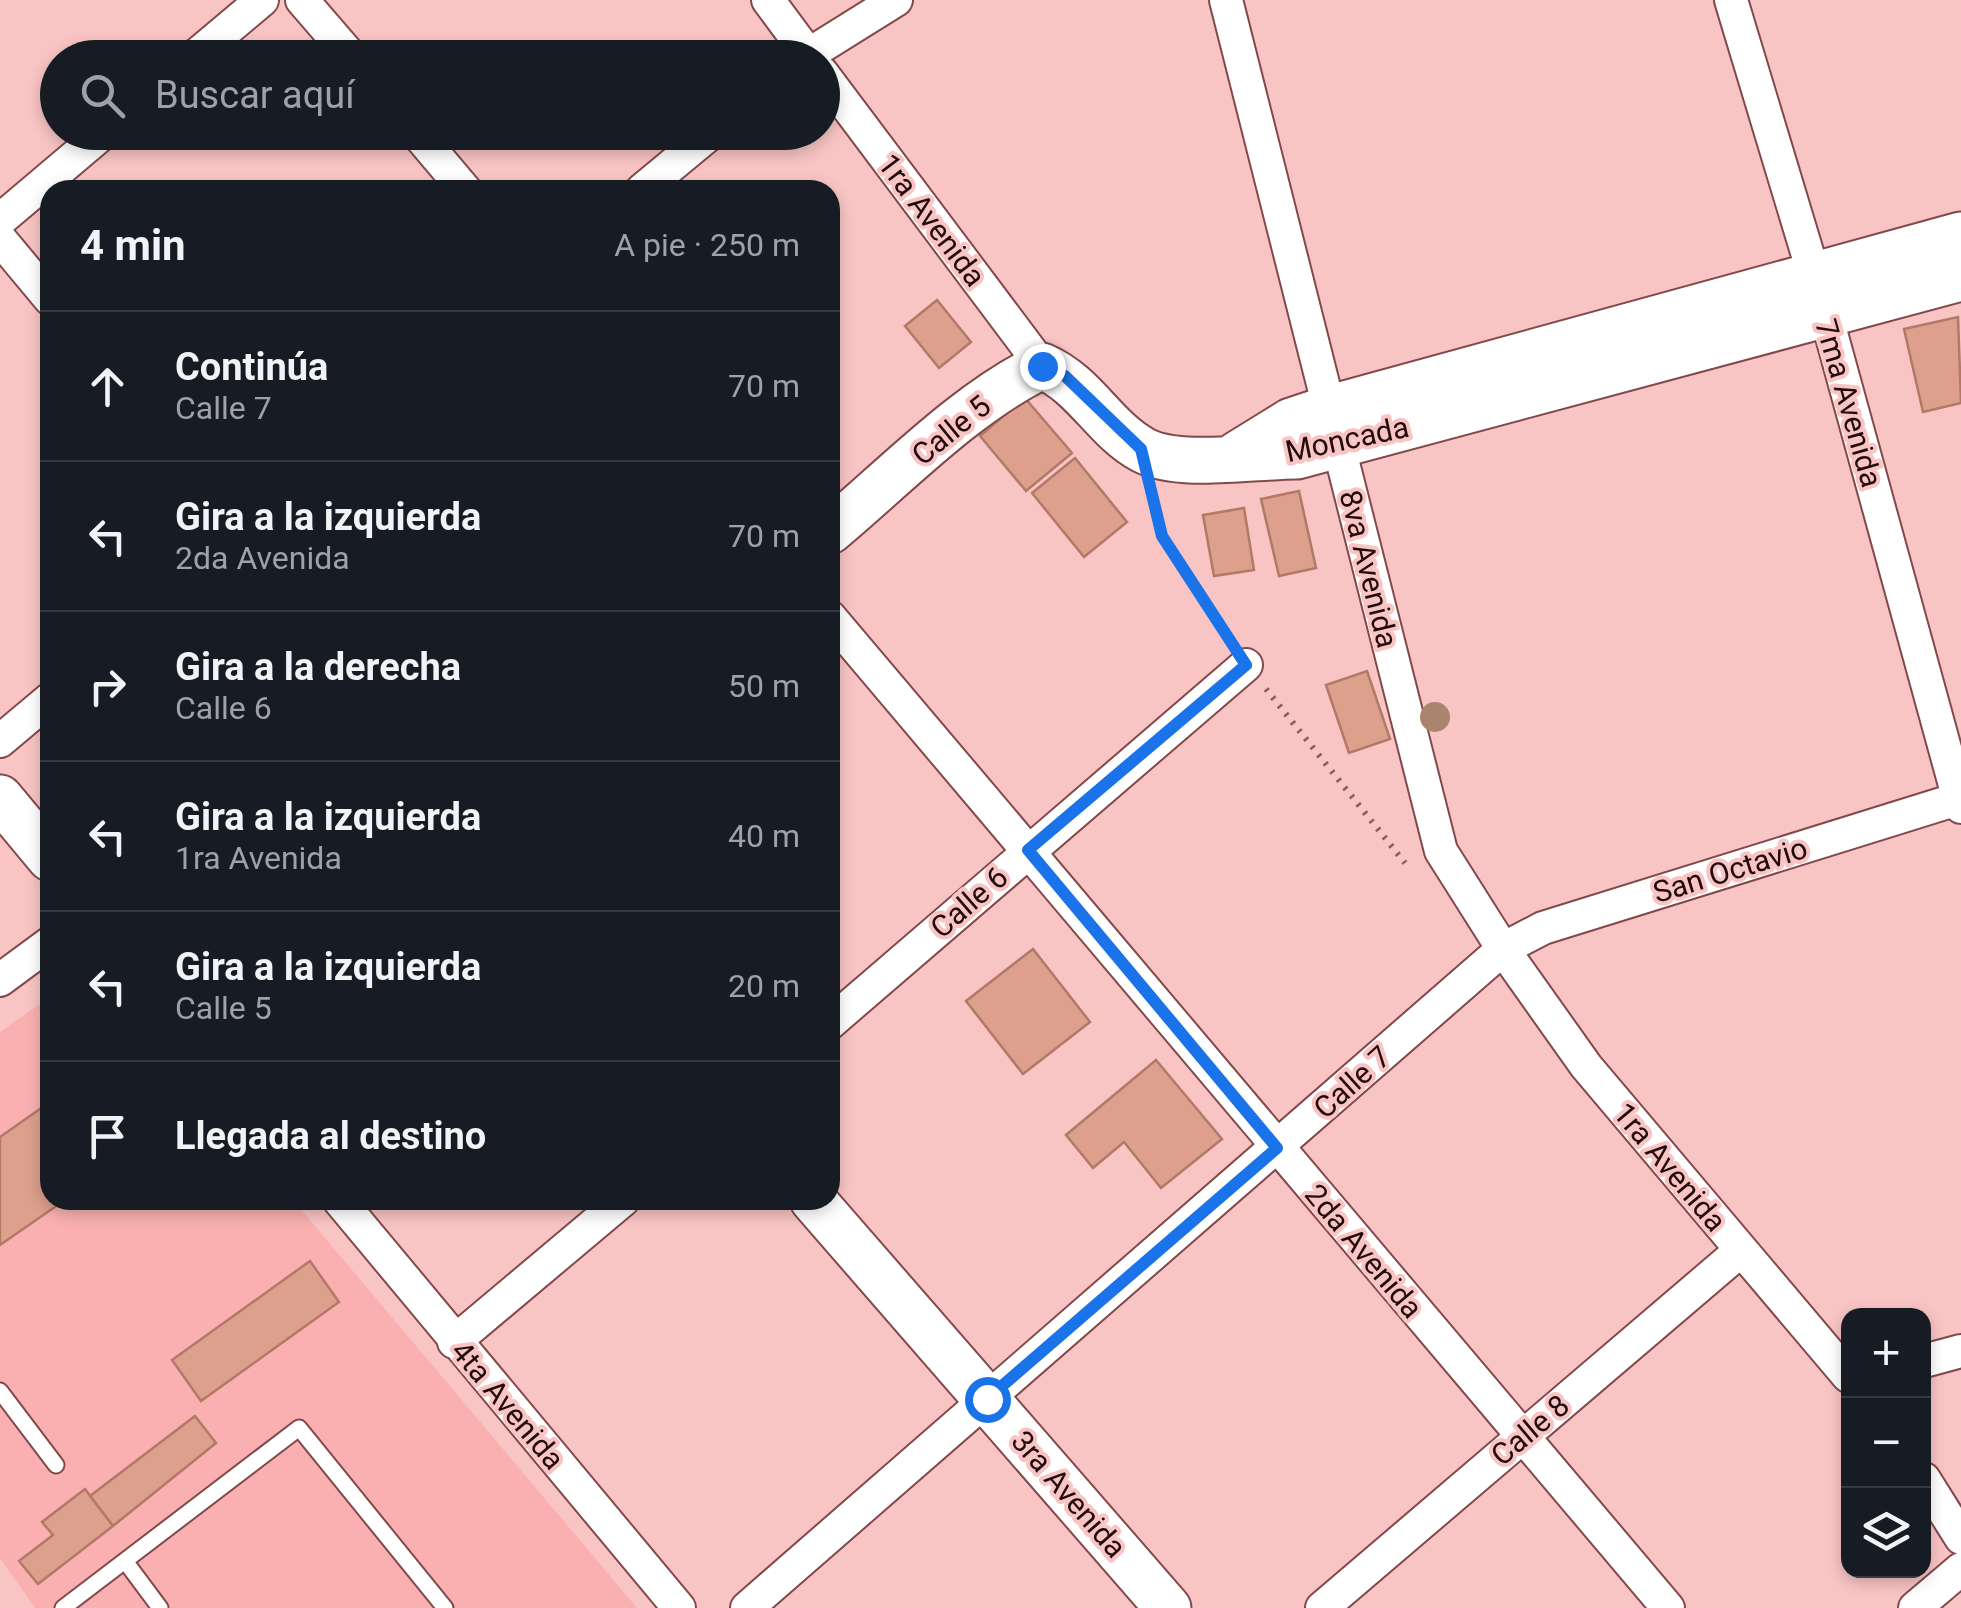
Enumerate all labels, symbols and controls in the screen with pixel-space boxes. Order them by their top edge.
search box [40,40,840,150]
icon: search [75,68,130,123]
text: Buscar aquí [155,73,355,117]
street label: 1ra Avenida [871,147,993,293]
text: 4 min [80,221,186,270]
text: A pie · 250 m [614,226,800,264]
street label: 7ma Avenida [1808,315,1890,491]
route end [1020,344,1066,390]
text: Continúa [175,345,328,389]
icon: ahead [80,359,135,414]
text: 70 m [728,367,800,405]
street label: Calle 5 [905,388,997,472]
text: Calle 7 [175,389,272,427]
street label: Moncada [1282,409,1412,469]
street label: 8va Avenida [1333,487,1405,651]
text: Gira a la izquierda [175,495,481,539]
icon: left [80,509,135,564]
text: 70 m [728,517,800,555]
text: 2da Avenida [175,539,350,577]
text: Gira a la derecha [175,645,461,689]
icon: right [80,659,135,714]
text: 50 m [728,667,800,705]
text: Calle 6 [175,689,272,727]
text: Gira a la izquierda [175,795,481,839]
icon: left [80,809,135,864]
text: 40 m [728,817,800,855]
street label: San Octavio [1649,830,1811,910]
text: 1ra Avenida [175,839,342,877]
street label: Calle 6 [923,859,1015,945]
text: Gira a la izquierda [175,945,481,989]
icon: left [80,959,135,1014]
text: 20 m [728,967,800,1005]
text: Calle 5 [175,989,272,1027]
street label: Calle 7 [1307,1039,1397,1125]
street label: 1ra Avenida [1606,1096,1734,1238]
icon: arrive [80,1109,135,1164]
text: Llegada al destino [175,1114,486,1158]
street label: 2da Avenida [1298,1177,1430,1325]
map controls [1841,1308,1931,1578]
button: + [1841,1308,1931,1398]
street label: 4ta Avenida [444,1334,572,1476]
route start [965,1377,1011,1423]
street label: Calle 8 [1484,1387,1576,1473]
button: − [1841,1398,1931,1488]
street label: 3ra Avenida [1004,1424,1134,1564]
button: layers [1841,1488,1931,1578]

